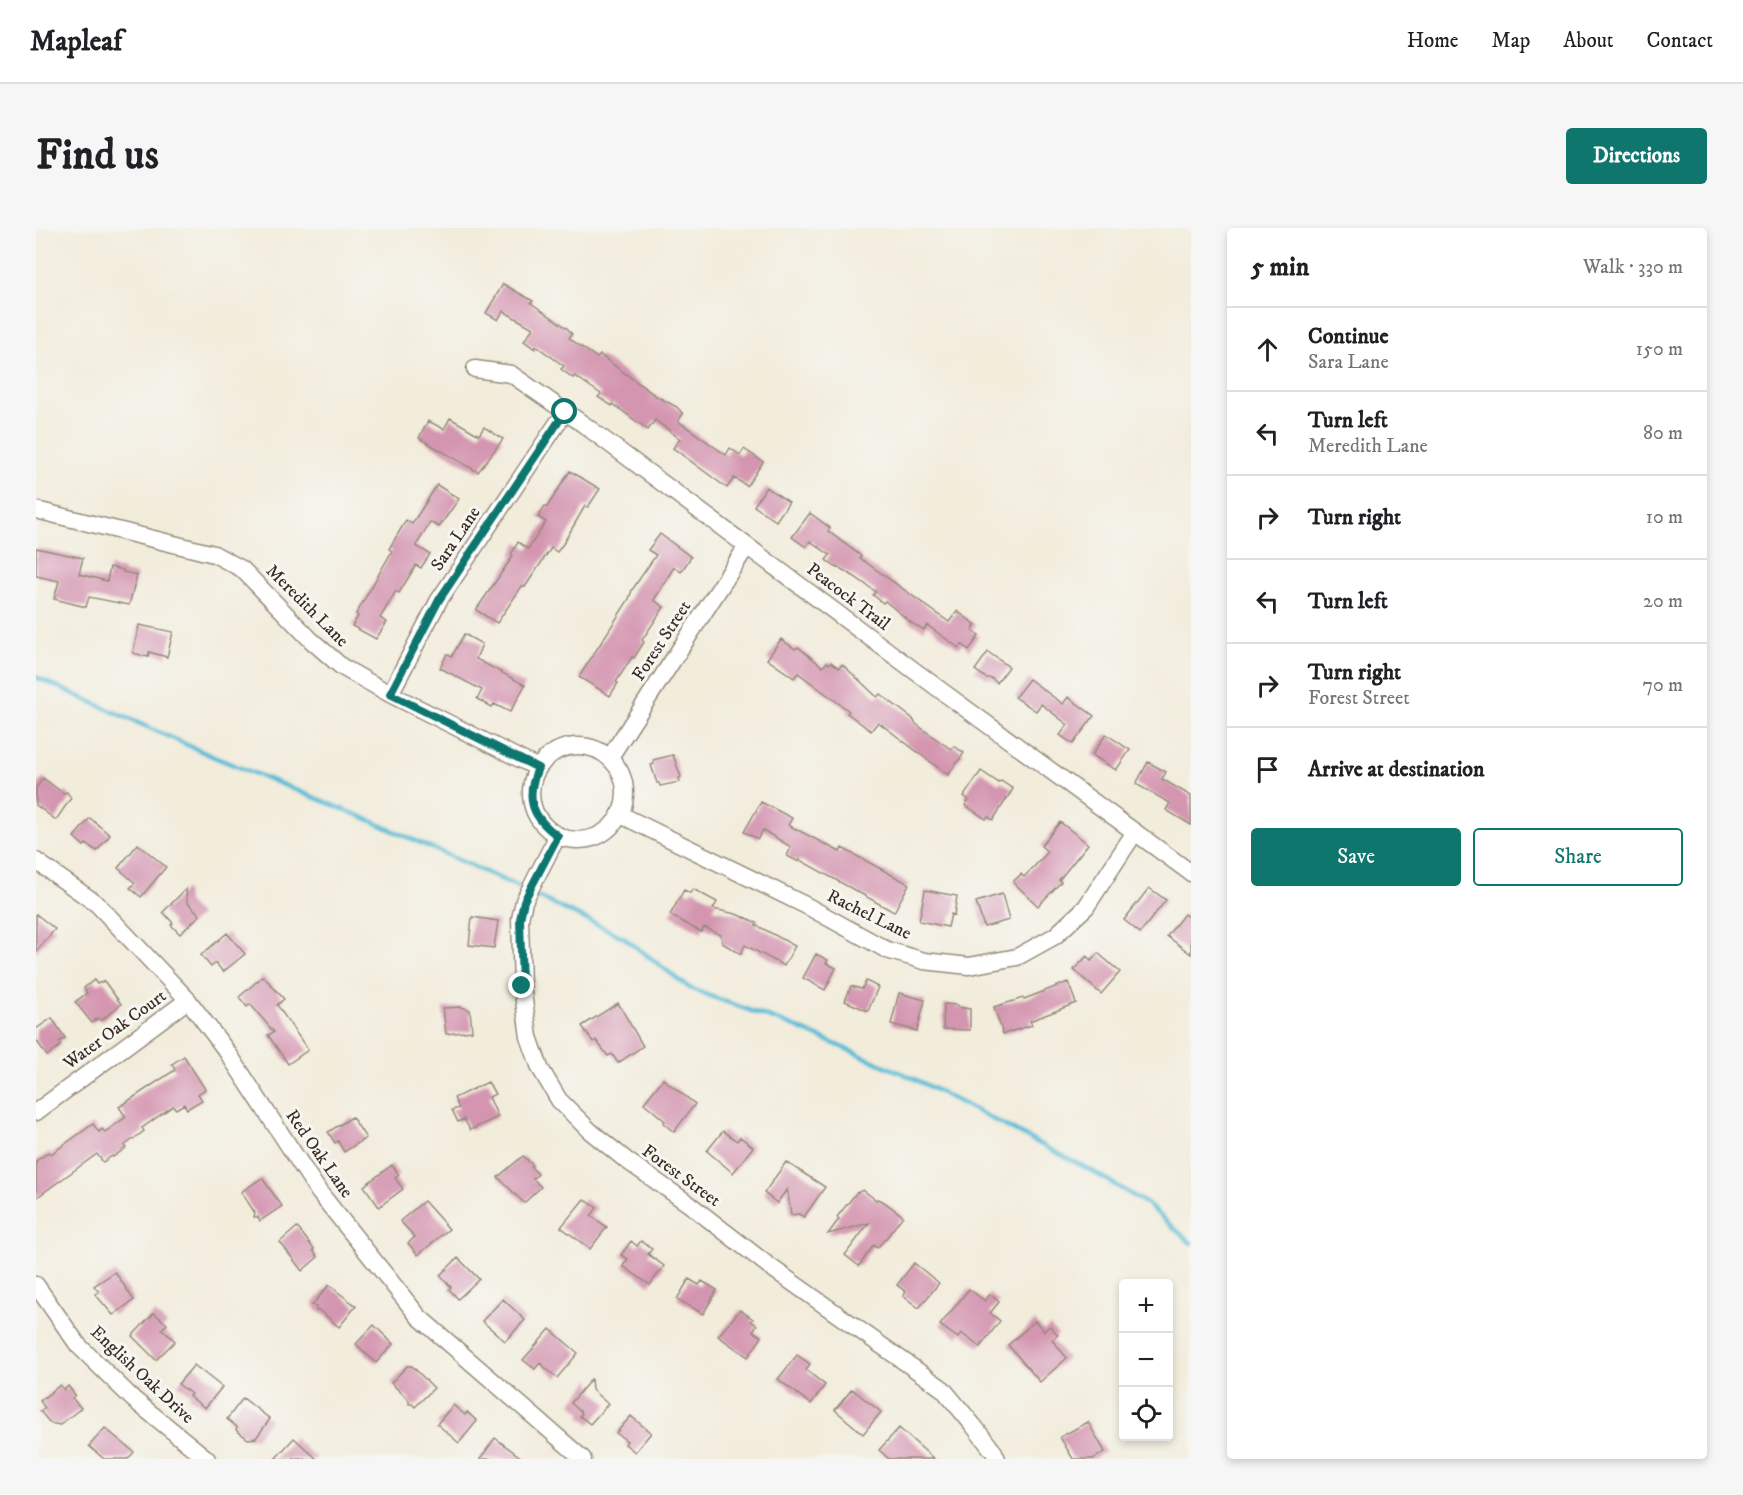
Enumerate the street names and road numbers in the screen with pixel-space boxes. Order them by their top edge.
street label: Sara Lane [427,503,485,575]
street label: Peacock Trail [802,559,894,636]
street label: Meredith Lane [261,560,353,652]
street label: Forest Street [628,596,696,685]
street label: Rachel Lane [823,885,915,945]
street label: Water Oak Court [58,985,171,1075]
street label: Red Oak Lane [281,1106,357,1202]
street label: Forest Street [638,1140,725,1212]
street label: English Oak Drive [86,1321,198,1429]

